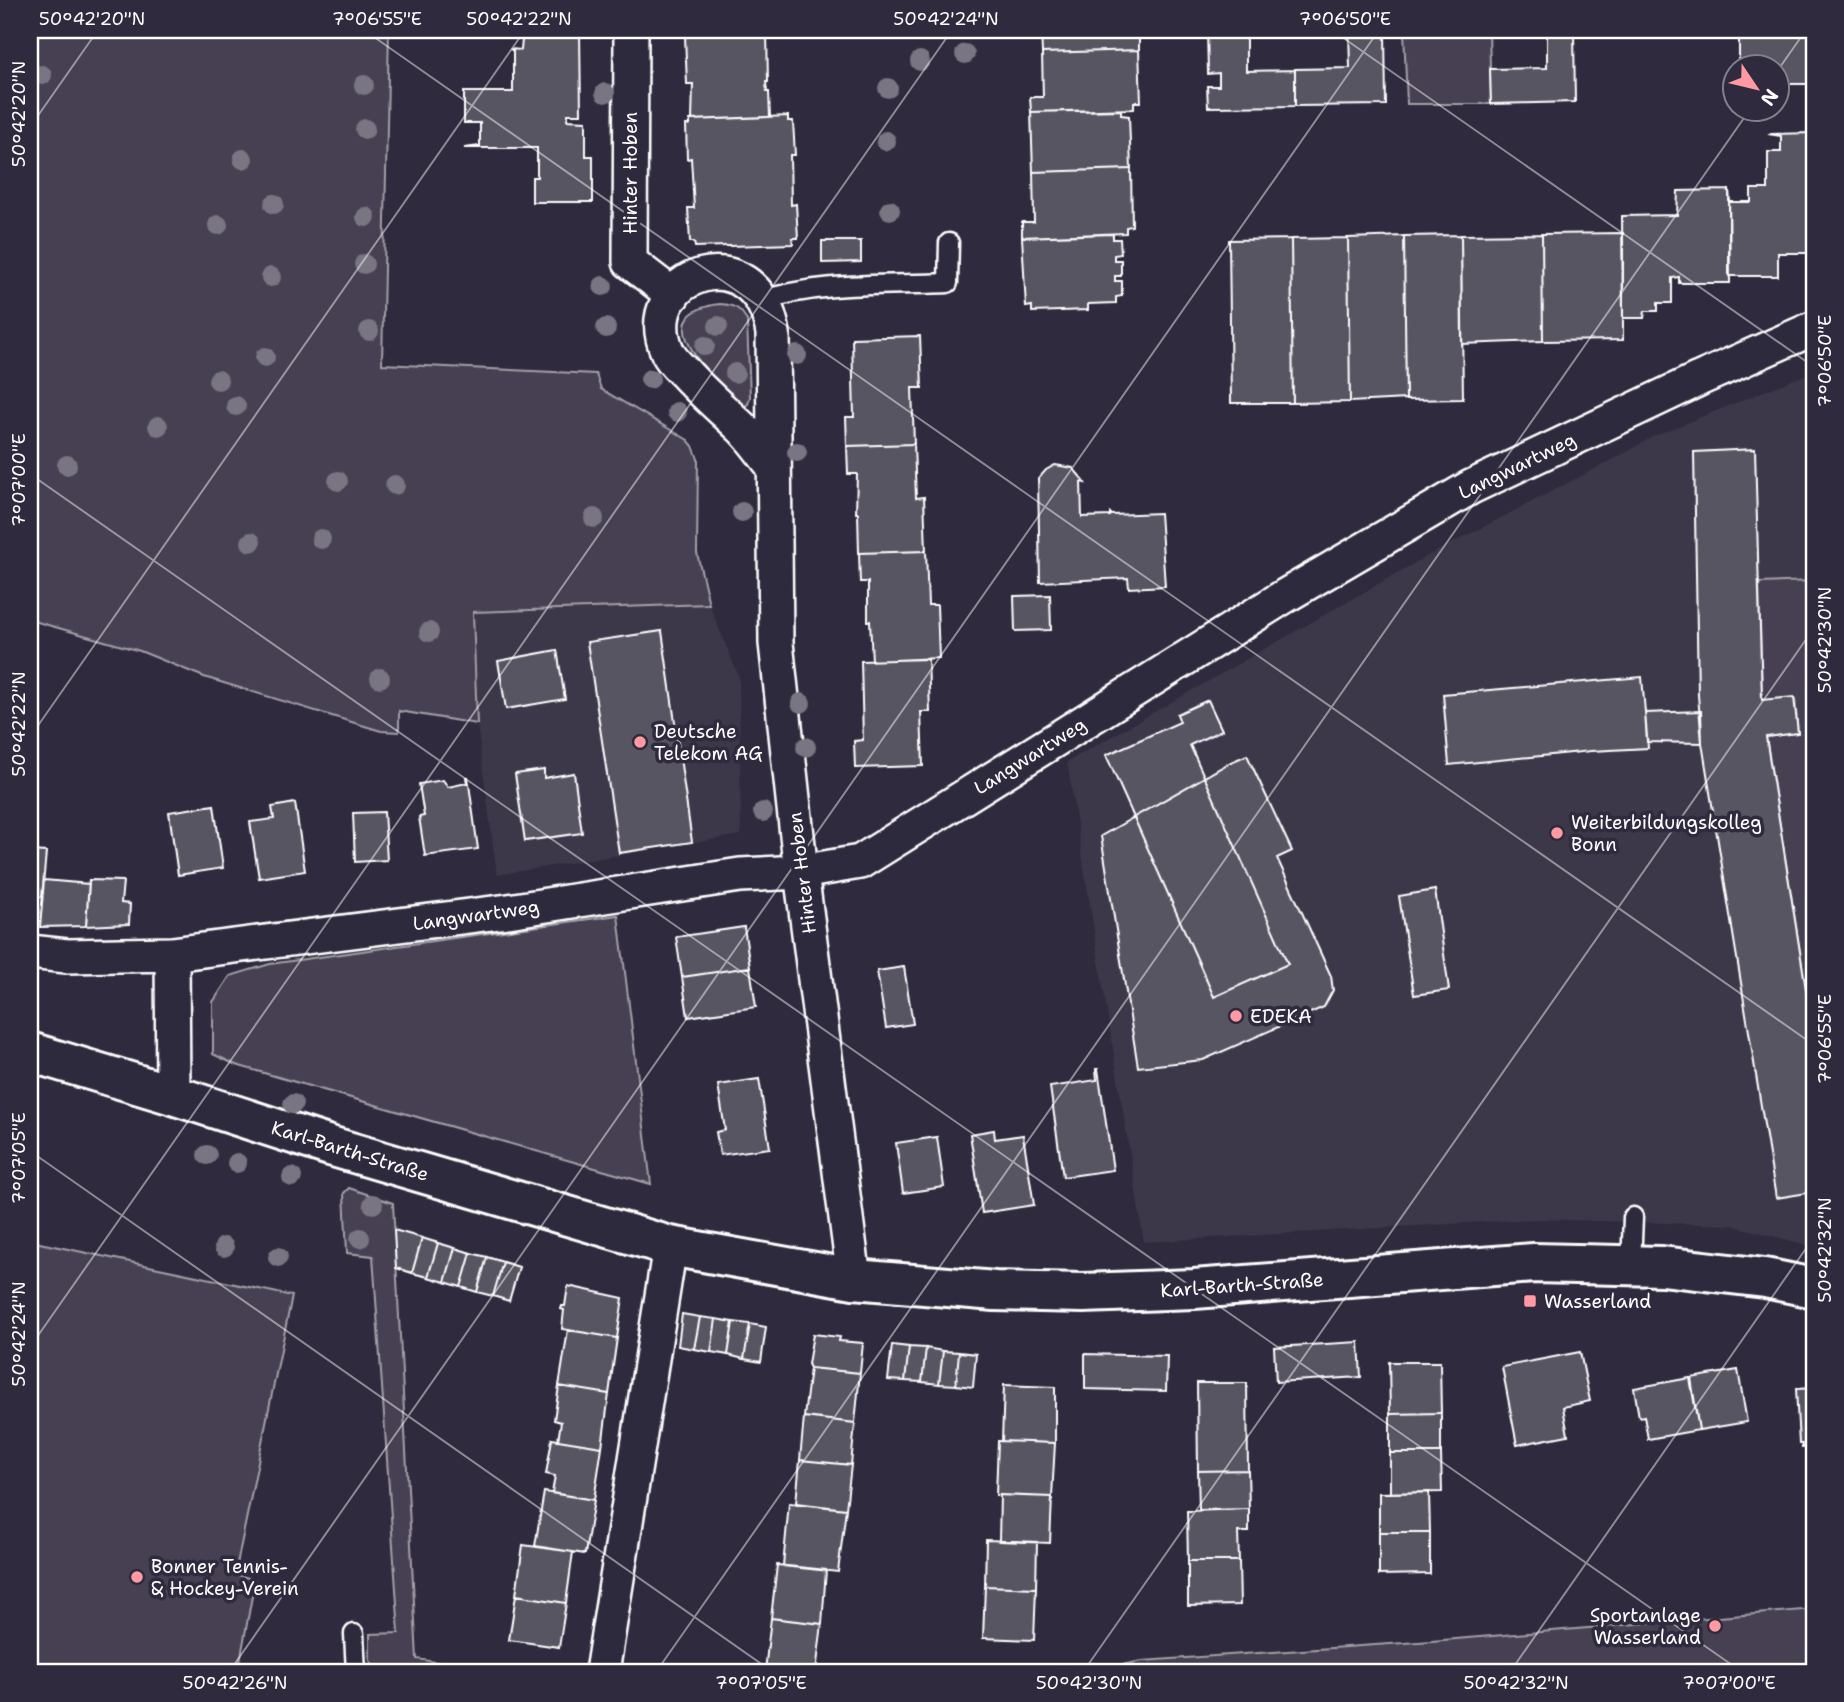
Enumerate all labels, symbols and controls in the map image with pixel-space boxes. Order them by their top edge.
text: 50°42'20"N [39,7,145,31]
text: 7°06'55"E [332,7,422,31]
text: 50°42'22"N [466,7,572,31]
text: 50°42'24"N [893,7,999,31]
text: 7°06'50"E [1299,7,1391,31]
north arrow [1722,52,1792,122]
text: 50°42'20"N [7,61,31,167]
text: N [1755,84,1784,111]
street label: Hinter Hoben [618,112,643,234]
text: 7°06'50"E [1813,315,1837,407]
street label: Langwartweg [1454,427,1580,505]
text: 7°07'00"E [7,433,31,527]
text: 50°42'30"N [1813,587,1837,693]
text: 50°42'22"N [7,671,31,777]
street label: Langwartweg [969,712,1091,800]
place label: Deutsche Telekom AG [654,719,763,766]
marker: Deutsche Telekom AG [632,734,648,750]
place label: Weiterbildungskolleg Bonn [1571,810,1762,857]
street label: Hinter Hoben [782,811,822,935]
marker: Weiterbildungskolleg Bonn [1549,825,1565,841]
street label: Langwartweg [411,894,541,936]
text: 7°06'55"E [1813,994,1837,1084]
place label: EDEKA [1250,1004,1312,1029]
marker: EDEKA [1228,1008,1244,1024]
text: 7°07'05"E [7,1112,31,1204]
street label: Karl-Barth-Straße [268,1115,432,1187]
text: 50°42'32"N [1813,1197,1837,1303]
street label: Karl-Barth-Straße [1160,1267,1324,1303]
text: 50°42'24"N [7,1281,31,1387]
place label: Wasserland [1544,1289,1651,1314]
marker: Wasserland [1522,1293,1538,1309]
place label: Bonner Tennis- & Hockey-Verein [151,1554,299,1601]
marker: Bonner Tennis- & Hockey-Verein [129,1569,145,1585]
place label: Sportanlage Wasserland [1590,1603,1701,1650]
marker: Sportanlage Wasserland [1707,1618,1723,1634]
text: 50°42'26"N [183,1671,287,1695]
text: 7°07'05"E [715,1671,807,1695]
text: 50°42'30"N [1036,1671,1142,1695]
text: 50°42'32"N [1463,1671,1569,1695]
text: 7°07'00"E [1682,1671,1776,1695]

